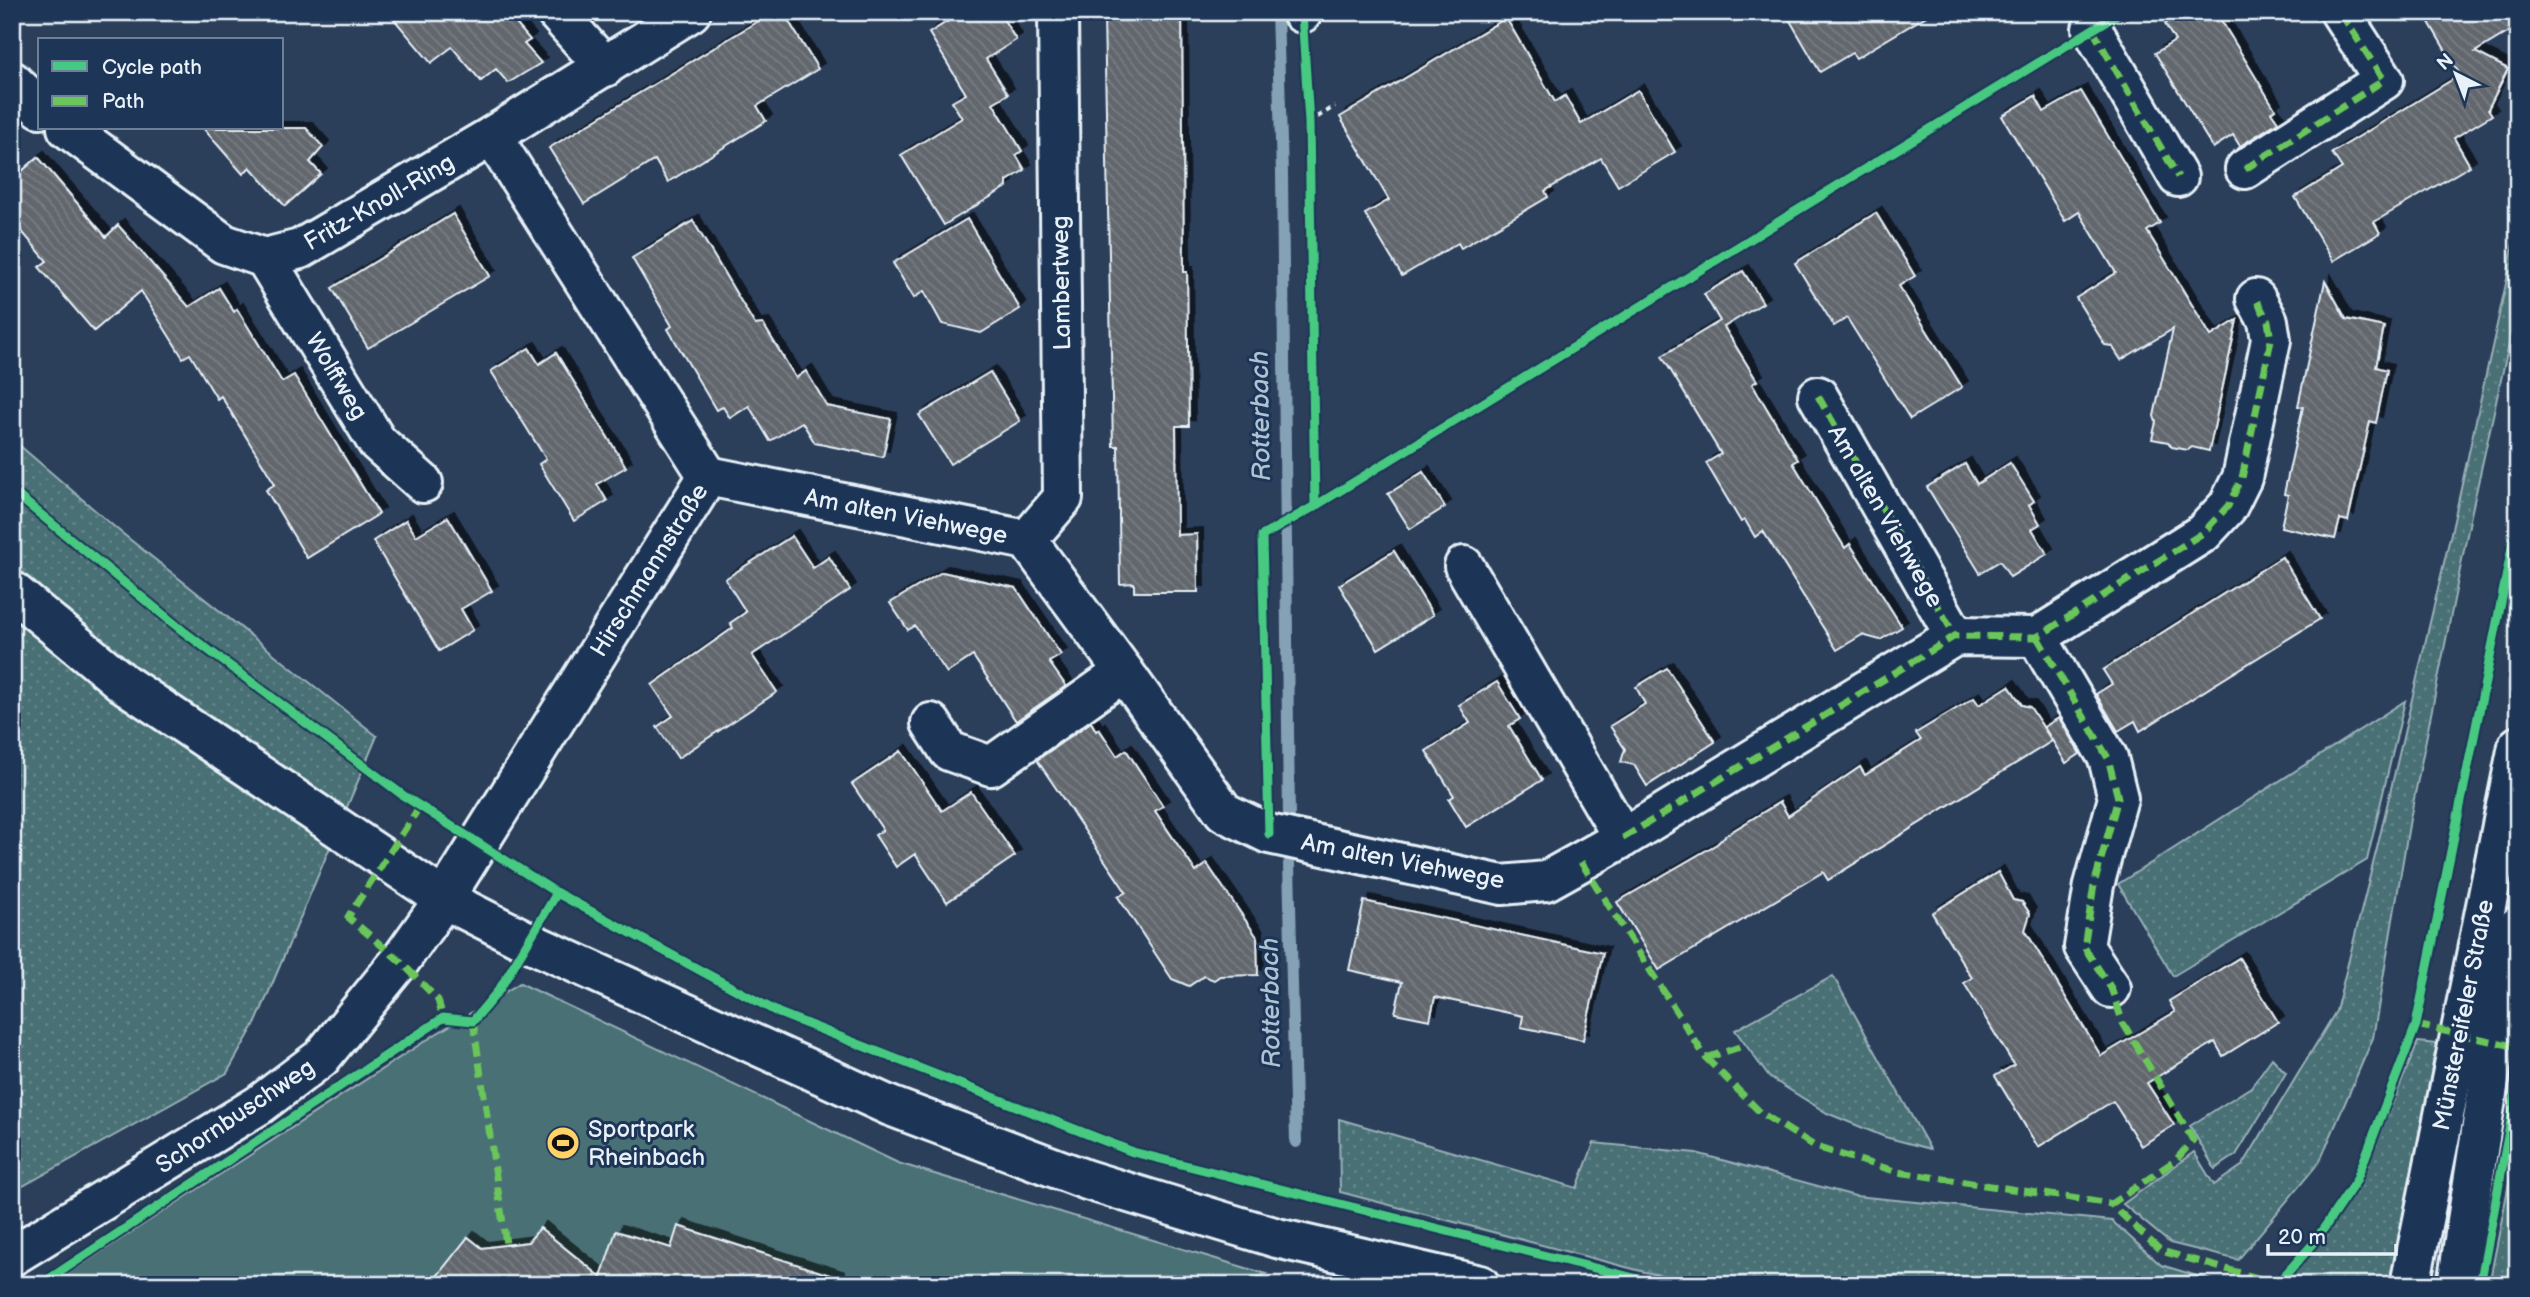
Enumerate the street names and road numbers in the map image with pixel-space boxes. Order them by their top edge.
street label: Fritz-Knoll-Ring [299,148,459,257]
street label: Lambertweg [1046,215,1077,351]
street label: Wolffweg [299,327,374,425]
street label: Am alten Viehwege [1821,420,1950,613]
street label: Hirschmannstraße [584,478,714,662]
street label: Am alten Viehwege [802,483,1010,550]
street label: Am alten Viehwege [1299,828,1507,895]
street label: Münstereifeler Straße [2427,897,2500,1133]
street label: Schornbuschweg [150,1053,320,1180]

